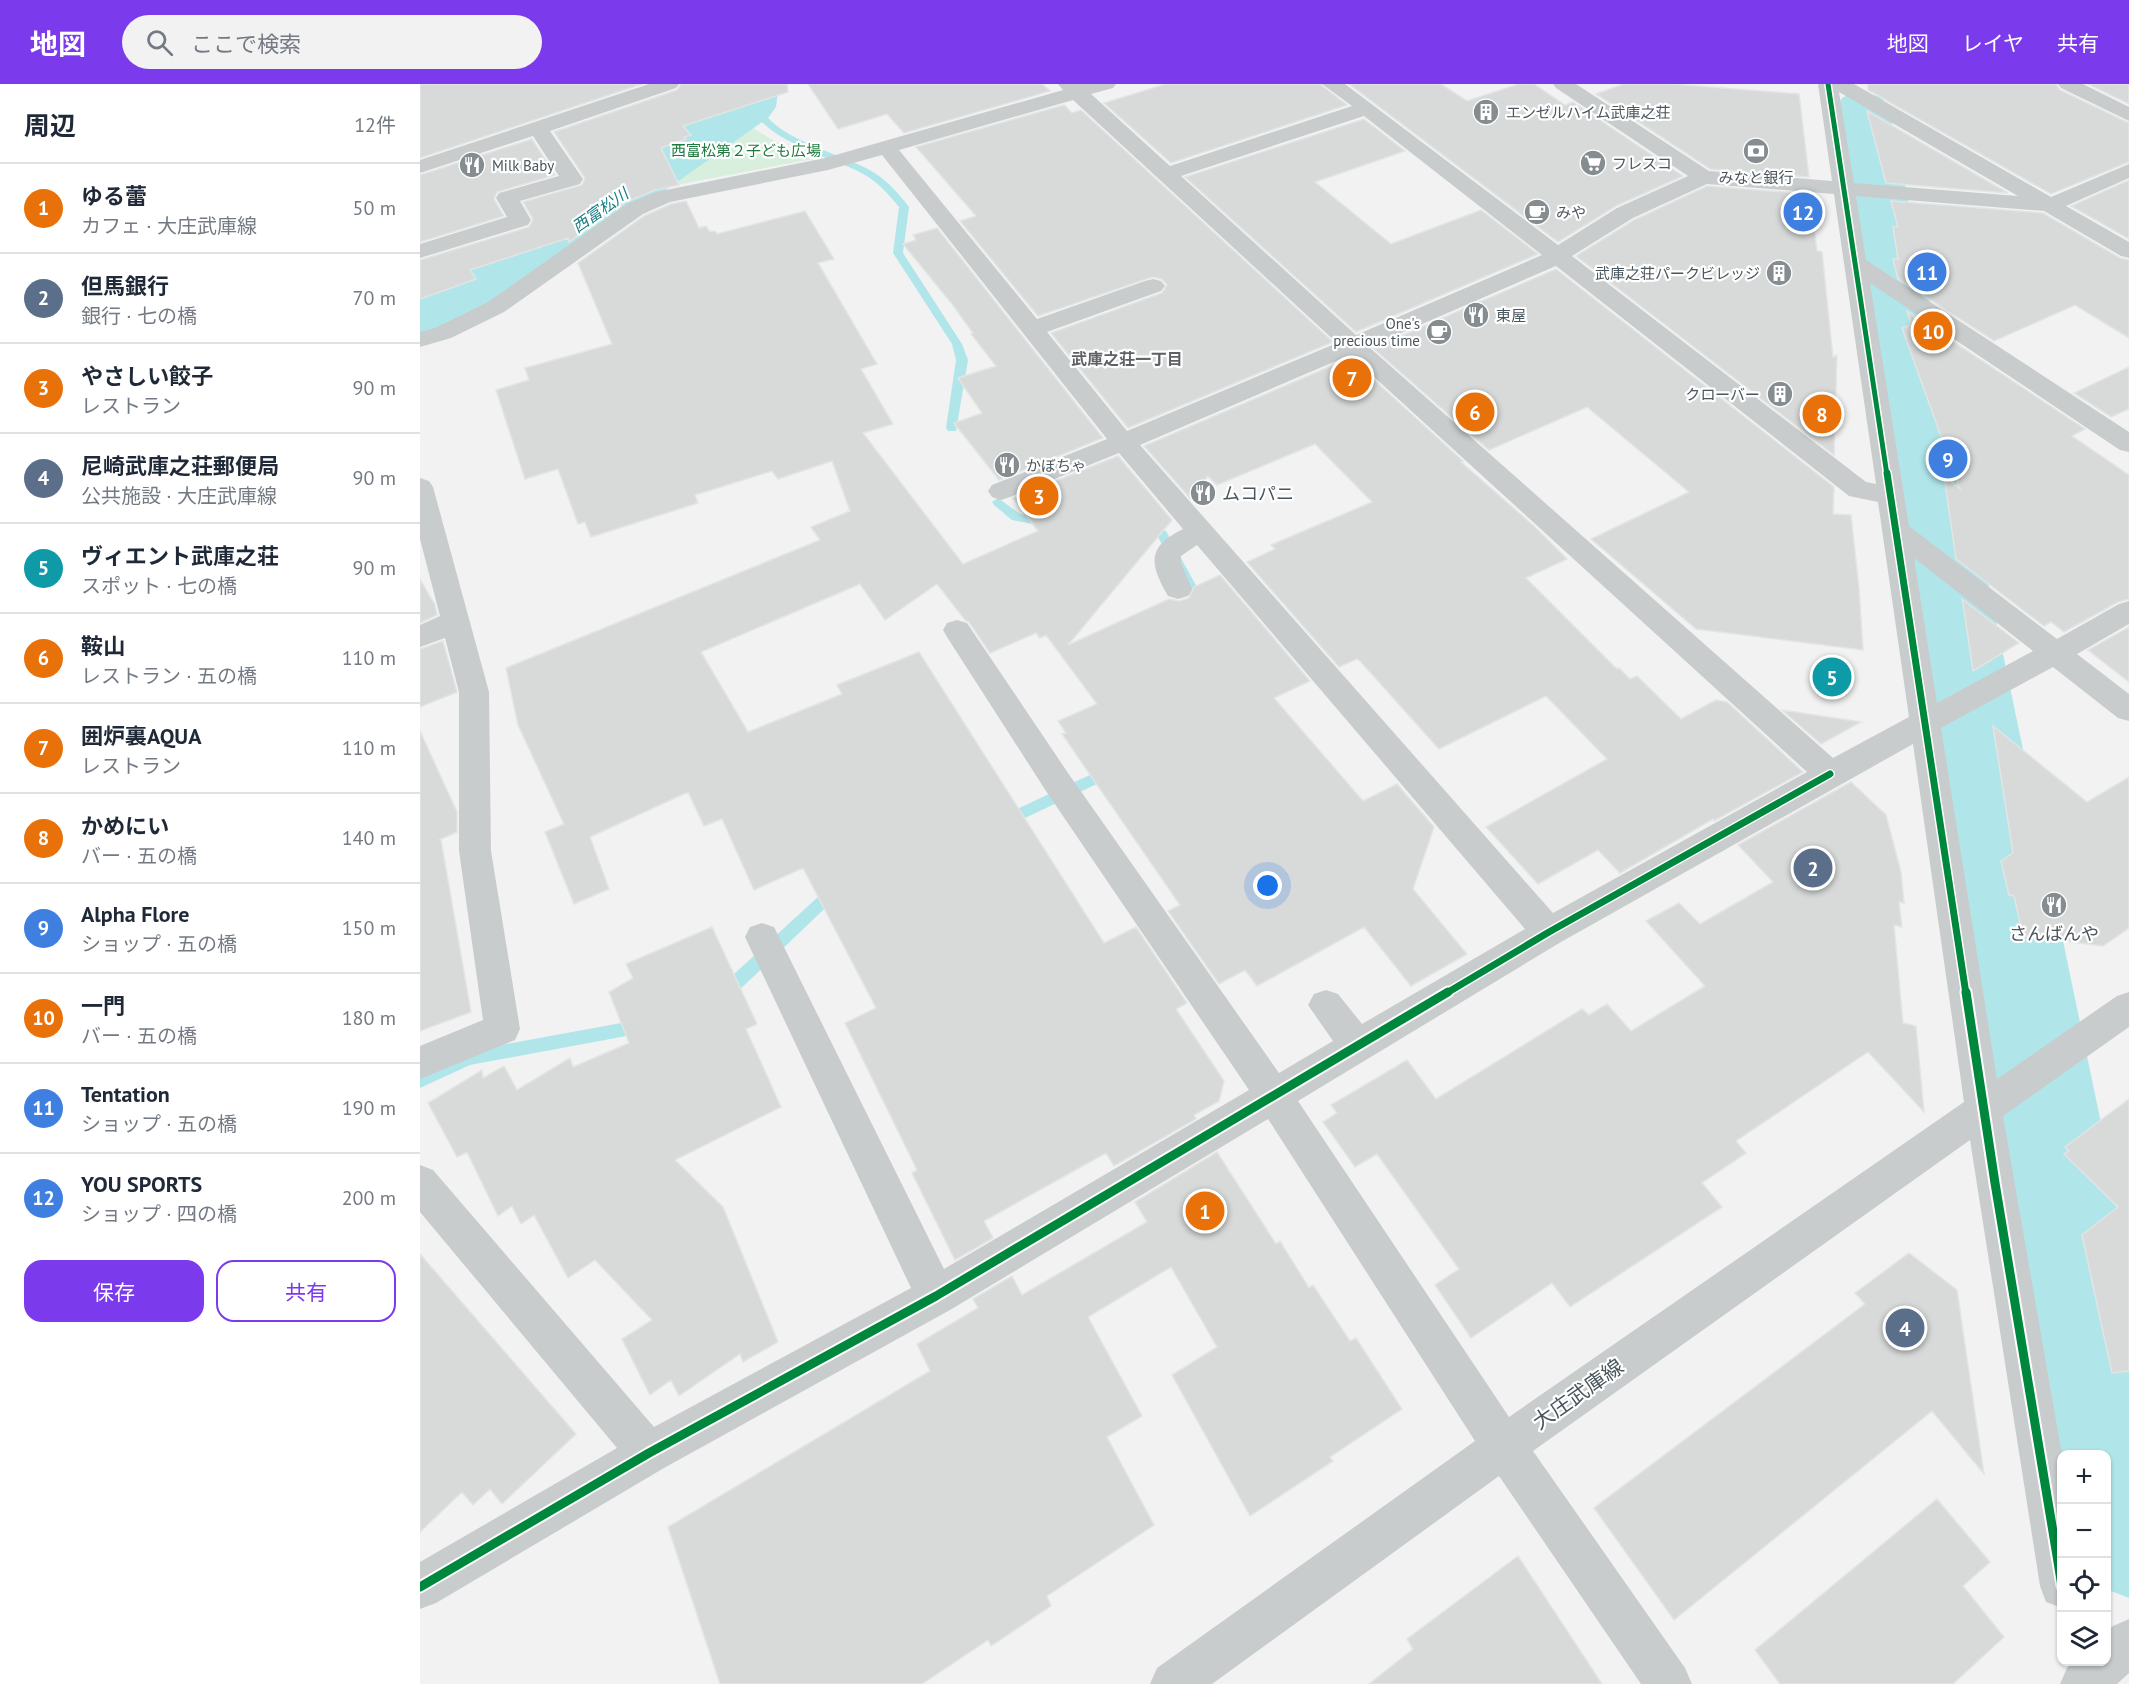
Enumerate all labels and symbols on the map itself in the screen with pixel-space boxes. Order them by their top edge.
building icon: エンゼルハイム武庫之荘 [1471,97,1501,127]
place label: エンゼルハイム武庫之荘 [1506,103,1670,122]
bank icon: みなと銀行 [1741,136,1771,166]
park label: 西富松第２子ども広場 [671,141,821,160]
supermarket icon: フレスコ [1578,148,1608,178]
restaurant icon: Milk Baby [457,150,487,180]
place label: フレスコ [1612,154,1672,173]
place label: Milk Baby [492,156,554,175]
place label: みなと銀行 [1718,168,1794,187]
water label: 西富松川 [568,182,634,237]
pin: 12 [1784,190,1822,234]
cafe icon: みや [1522,197,1552,227]
place label: みや [1556,203,1586,222]
pin: 11 [1908,250,1946,294]
building icon: 武庫之荘パークビレッジ [1764,258,1794,288]
place label: 武庫之荘パークビレッジ [1595,264,1760,283]
restaurant icon: 東屋 [1461,300,1491,330]
place label: 東屋 [1496,306,1526,325]
pin: 10 [1914,308,1952,354]
place label: One's precious time [1333,314,1420,350]
cafe icon: One's precious time [1424,317,1454,347]
district label: 武庫之荘一丁目 [1071,349,1183,369]
pin: 7 [1332,356,1372,400]
building icon: クローバー [1765,379,1795,409]
place label: クローバー [1685,385,1760,404]
pin: 6 [1456,390,1494,434]
pin: 8 [1802,392,1842,436]
pin: 9 [1928,436,1967,482]
restaurant icon: かぼちゃ [992,450,1022,480]
place label: かぼちゃ [1026,456,1086,475]
pin: 3 [1020,474,1058,518]
restaurant icon: ムコパニ [1188,478,1218,508]
place label: ムコパニ [1222,482,1294,505]
pin: 5 [1812,654,1852,700]
pin: 2 [1794,846,1832,890]
your location [1253,871,1282,900]
restaurant icon: さんばんや [2039,890,2069,920]
place label: さんばんや [2009,922,2099,945]
pin: 1 [1186,1188,1224,1234]
pin: 4 [1886,1306,1924,1350]
street label: 大庄武庫線 [1527,1353,1629,1435]

